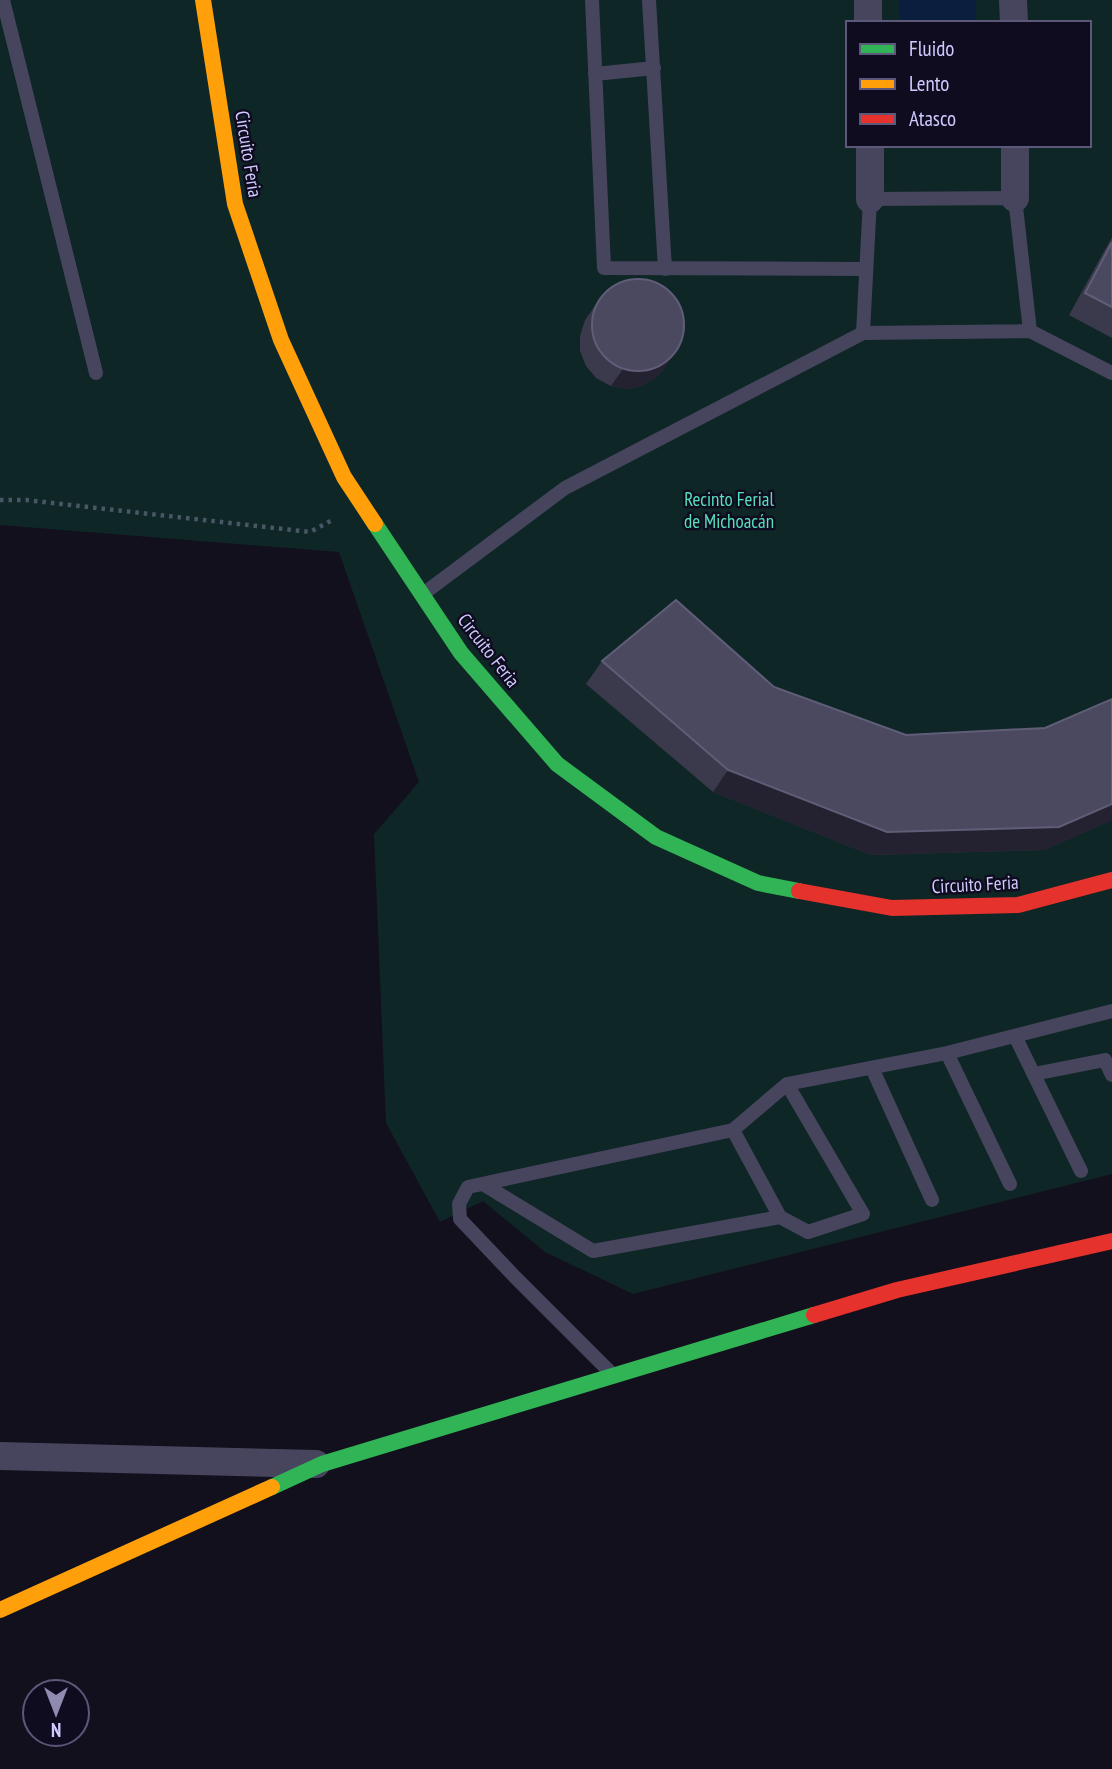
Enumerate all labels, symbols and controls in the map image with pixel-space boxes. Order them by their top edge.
legend [846,21,1091,147]
text: Fluido [909,35,954,62]
text: Lento [909,70,949,97]
text: Atasco [909,105,956,132]
street label: Circuito Feria [230,109,268,199]
park label: Recinto Ferial de Michoacán [684,487,774,533]
street label: Circuito Feria [453,608,525,692]
street label: Circuito Feria [931,870,1019,898]
north arrow [21,1678,91,1748]
text: N [51,1718,61,1742]

